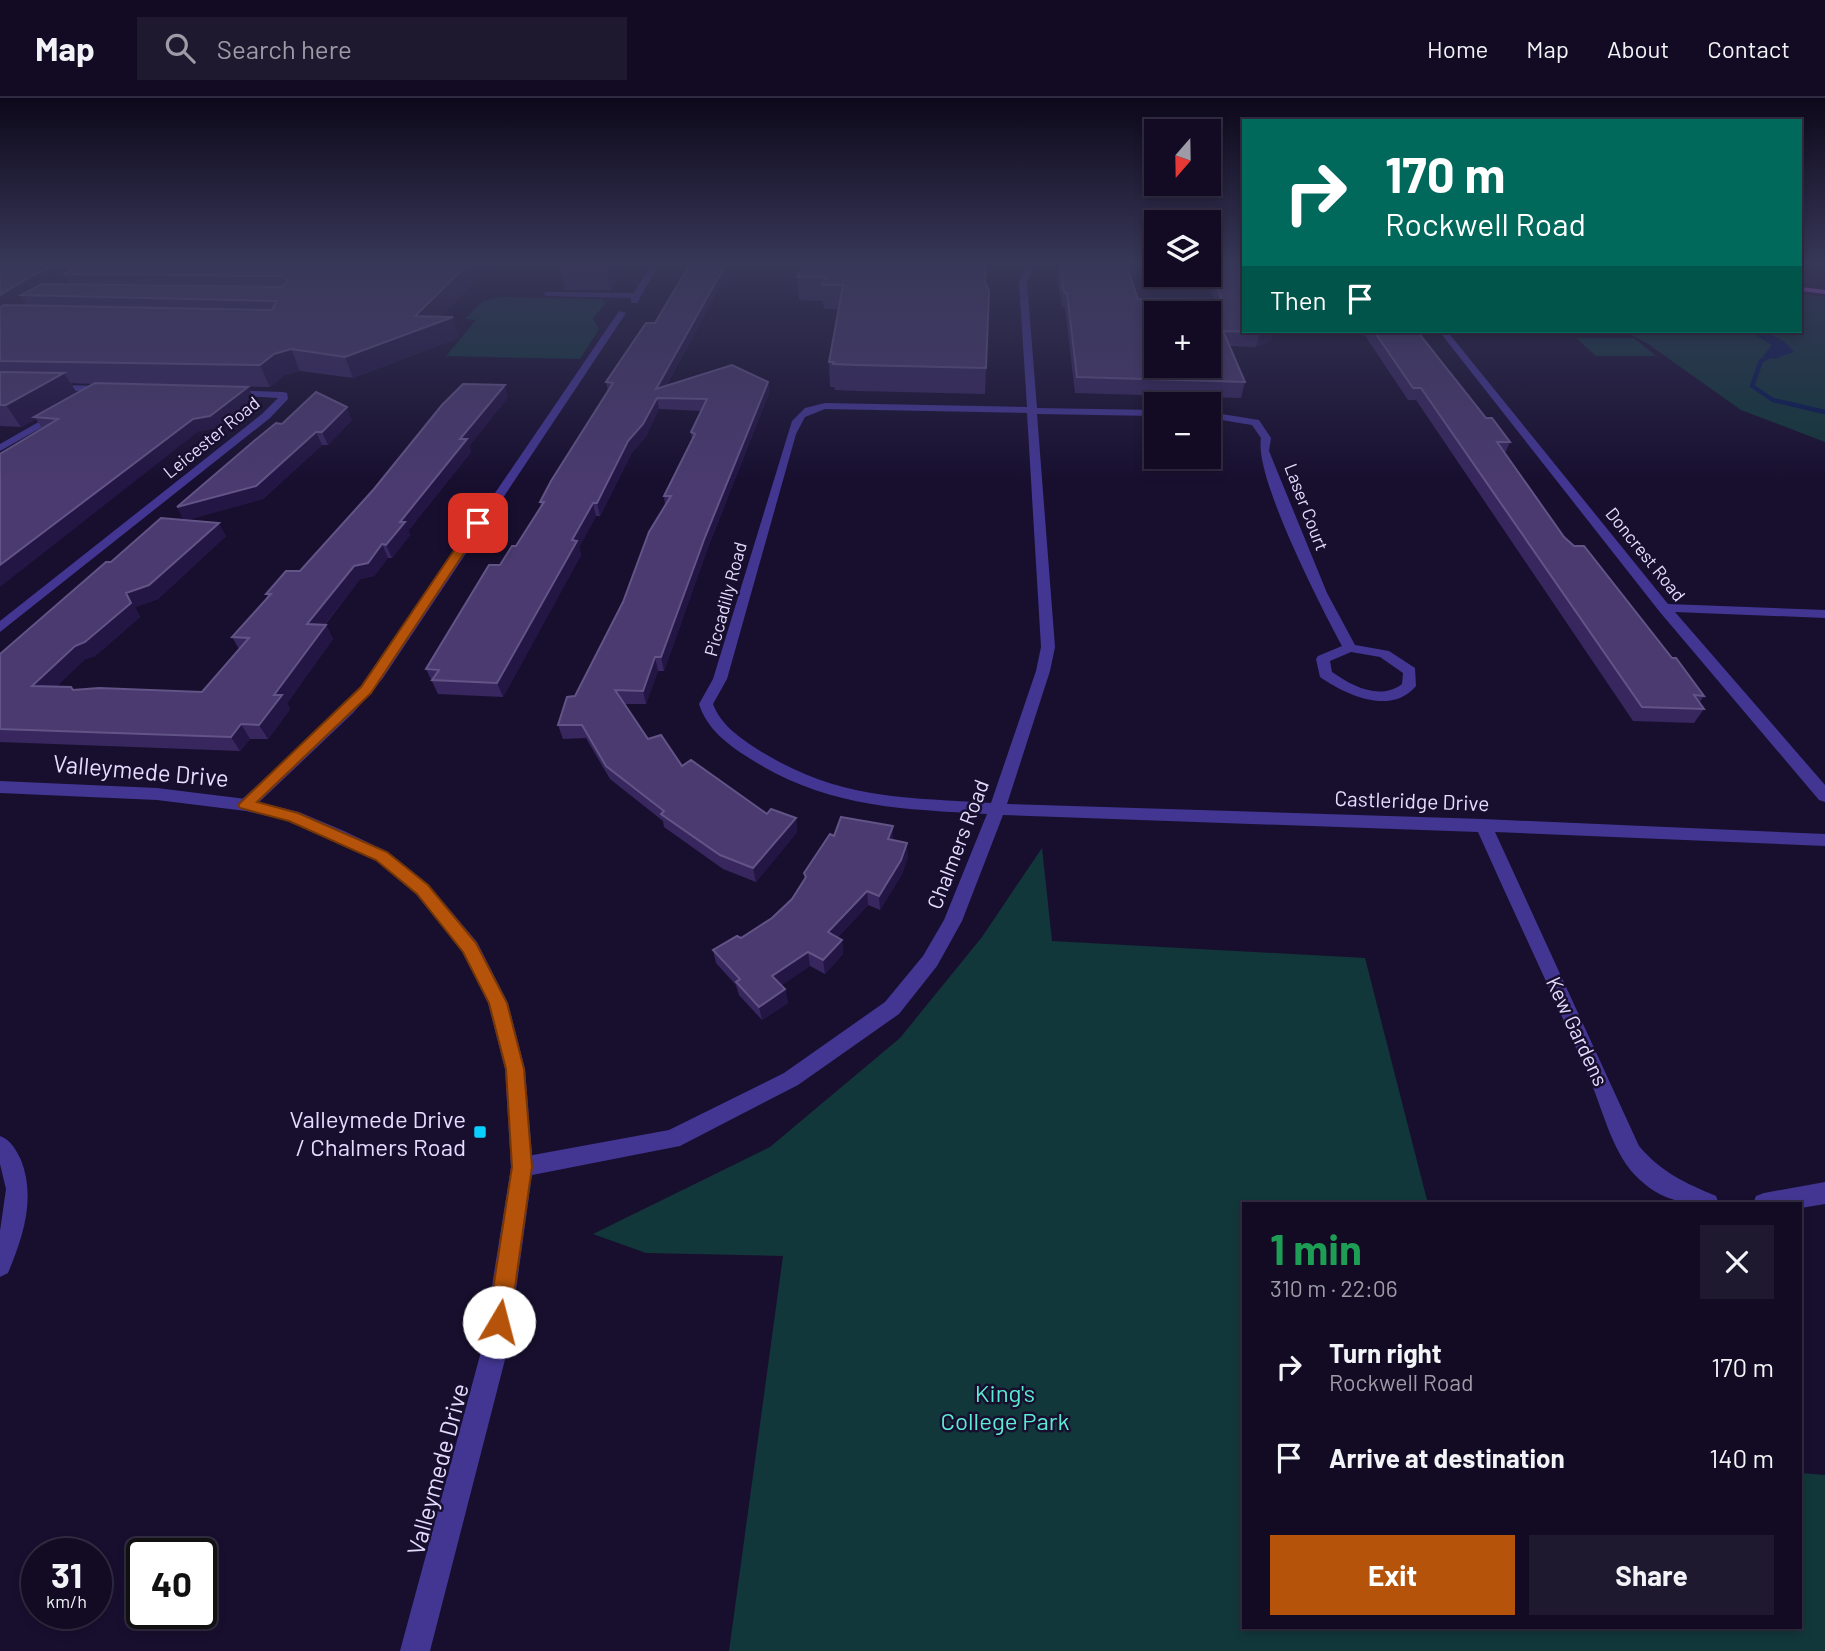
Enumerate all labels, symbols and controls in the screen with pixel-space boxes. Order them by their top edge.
search box [137,17,627,80]
text: Map [35,28,95,68]
icon: search [161,29,199,67]
text: Search here [217,33,352,64]
text: Home [1427,34,1488,63]
text: Map [1526,34,1569,63]
text: About [1607,34,1669,63]
text: Contact [1707,34,1790,63]
north arrow [1144,119,1222,196]
map controls [1144,119,1221,469]
text: 170 m [1385,144,1505,203]
icon: right [1270,147,1361,238]
text: Rockwell Road [1385,204,1586,242]
button: layers [1144,210,1221,287]
icon: arrive [1341,280,1379,318]
text: Then [1270,284,1327,315]
button: + [1144,301,1221,378]
street label: Leicester Road [158,391,264,483]
button: − [1144,392,1221,469]
street label: Laser Court [1280,460,1334,554]
pin [448,493,508,553]
street label: Doncrest Road [1601,503,1691,605]
icon: arrive [459,504,497,542]
street label: Piccadilly Road [699,539,751,659]
street label: Valleymede Drive [52,748,230,792]
street label: Chalmers Road [921,776,993,912]
street label: Castleridge Drive [1334,785,1490,815]
street label: Kew Gardens [1542,972,1614,1090]
place label: Valleymede Drive / Chalmers Road [290,1104,466,1161]
marker: Valleymede Drive / Chalmers Road [472,1124,488,1140]
text: 1 min [1270,1223,1362,1273]
button: close [1700,1225,1774,1299]
text: 310 m · 22:06 [1270,1274,1398,1302]
position arrow [462,1285,536,1359]
text: Turn right [1329,1337,1442,1368]
icon: right [1270,1348,1308,1386]
text: 170 m [1711,1351,1774,1382]
text: Rockwell Road [1329,1368,1474,1396]
park label: King's College Park [940,1378,1070,1435]
street label: Valleymede Drive [400,1380,474,1558]
icon: arrive [1270,1439,1308,1477]
text: Arrive at destination [1329,1442,1565,1473]
text: 140 m [1709,1442,1774,1473]
button: Exit [1270,1535,1515,1615]
button: Share [1529,1535,1774,1615]
speed limit sign: 40 [126,1538,217,1629]
text: 31 [51,1553,82,1595]
text: km/h [46,1590,87,1612]

